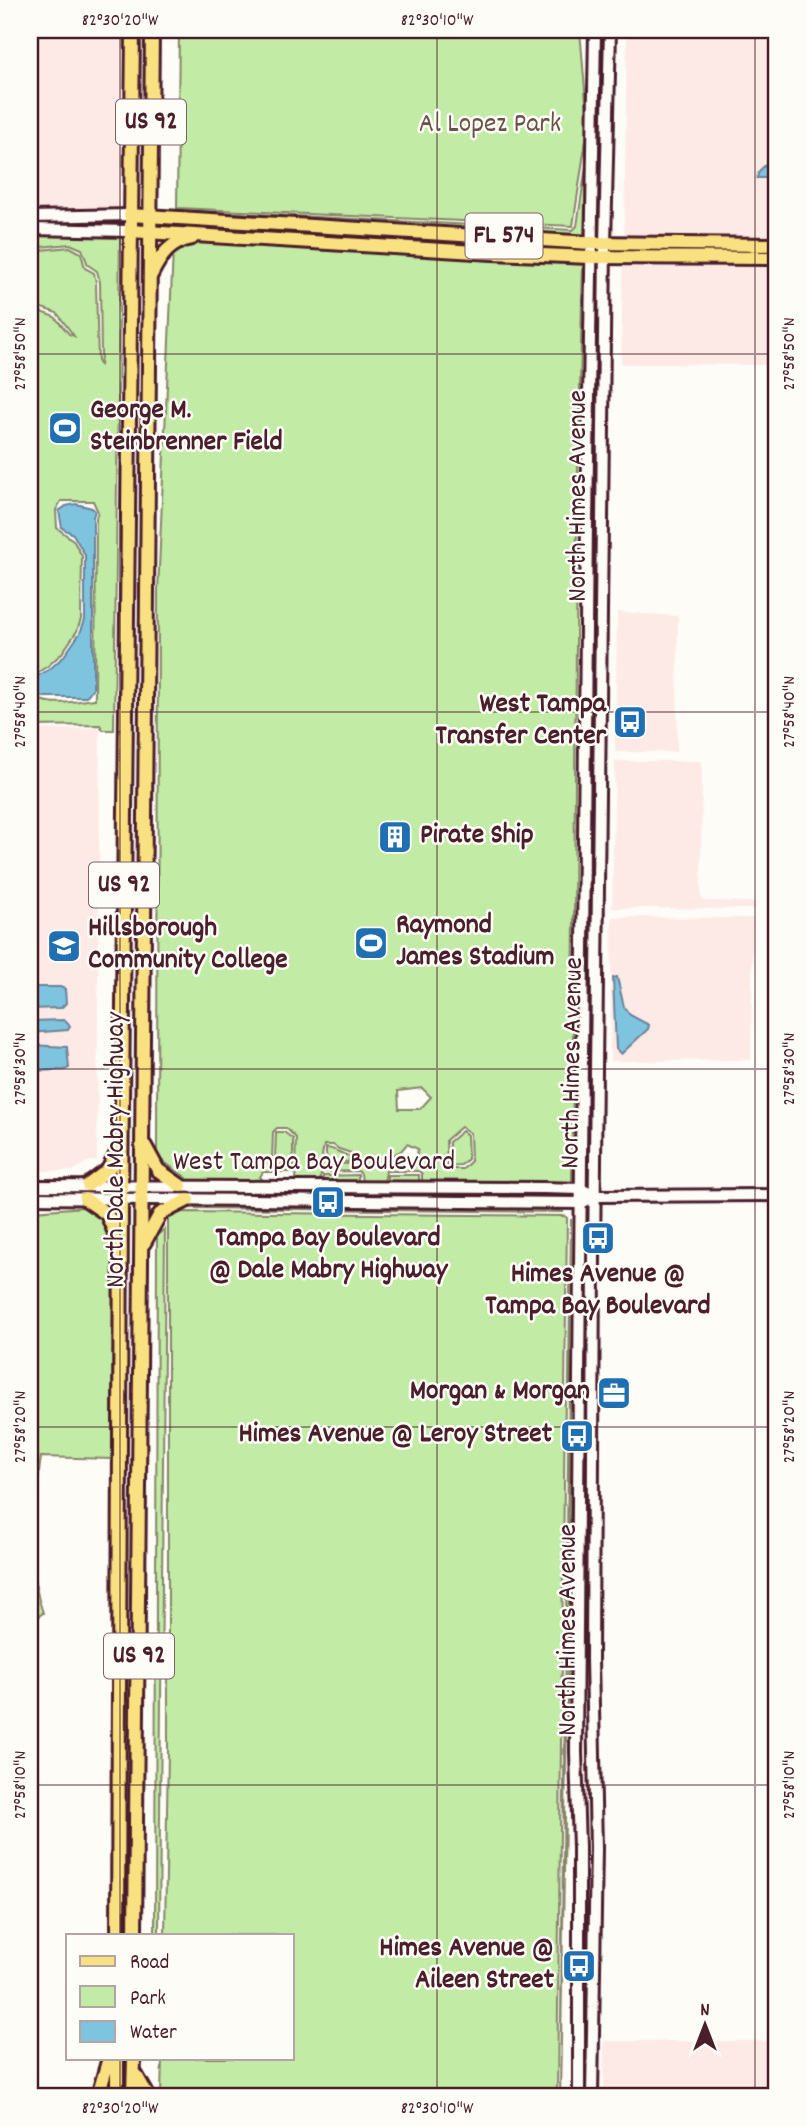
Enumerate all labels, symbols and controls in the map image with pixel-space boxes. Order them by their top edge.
text: 82°30'20"W [82,9,159,34]
text: 82°30'10"W [401,9,474,34]
road number: US 92 [116,99,186,144]
park label: Al Lopez Park [419,106,561,146]
road number: FL 574 [466,214,542,258]
text: 27°58'50"N [9,317,34,391]
text: 27°58'50"N [778,317,803,391]
street label: North Himes Avenue [560,390,600,602]
place label: George M. Steinbrenner Field [90,392,283,464]
sports icon: George M. Steinbrenner Field [46,409,84,447]
text: 27°58'40"N [9,676,34,748]
text: 27°58'40"N [778,676,803,748]
place label: West Tampa Transfer Center [435,686,607,758]
bus stop icon: West Tampa Transfer Center [611,703,649,741]
place label: Pirate Ship [420,817,534,857]
building icon: Pirate Ship [376,818,414,856]
road number: US 92 [89,862,159,908]
place label: Raymond James Stadium [396,907,554,979]
place label: Hillsborough Community College [88,910,288,982]
sports icon: Raymond James Stadium [352,924,390,962]
school or university icon: Hillsborough Community College [45,927,83,965]
street label: North Himes Avenue [552,957,596,1169]
street label: North Dale Mabry Highway [98,1011,138,1288]
text: 27°58'30"N [9,1033,34,1105]
text: 27°58'30"N [778,1033,803,1105]
street label: West Tampa Bay Boulevard [173,1144,455,1184]
bus stop icon: Tampa Bay Boulevard @ Dale Mabry Highway [309,1183,347,1221]
bus stop icon: Himes Avenue @ Tampa Bay Boulevard [579,1219,617,1257]
place label: Tampa Bay Boulevard @ Dale Mabry Highway [209,1220,449,1292]
place label: Himes Avenue @ Tampa Bay Boulevard [485,1256,711,1328]
place label: Morgan & Morgan [410,1373,590,1413]
office icon: Morgan & Morgan [595,1374,633,1412]
text: 27°58'20"N [9,1391,34,1463]
text: 27°58'20"N [778,1391,803,1463]
place label: Himes Avenue @ Leroy Street [239,1416,553,1456]
bus stop icon: Himes Avenue @ Leroy Street [558,1417,596,1455]
street label: North Himes Avenue [550,1524,590,1736]
road number: US 92 [104,1634,174,1679]
text: 27°58'10"N [9,1751,34,1819]
text: 27°58'10"N [778,1751,803,1819]
place label: Himes Avenue @ Aileen Street [379,1930,555,2002]
legend [66,1934,294,2060]
bus stop icon: Himes Avenue @ Aileen Street [560,1947,598,1985]
text: Road [130,1949,169,1979]
text: Park [130,1985,166,2015]
north arrow [670,1990,740,2060]
text: N [700,1998,710,2025]
text: Water [130,2019,177,2049]
text: 82°30'20"W [82,2097,159,2122]
text: 82°30'10"W [401,2097,474,2122]

